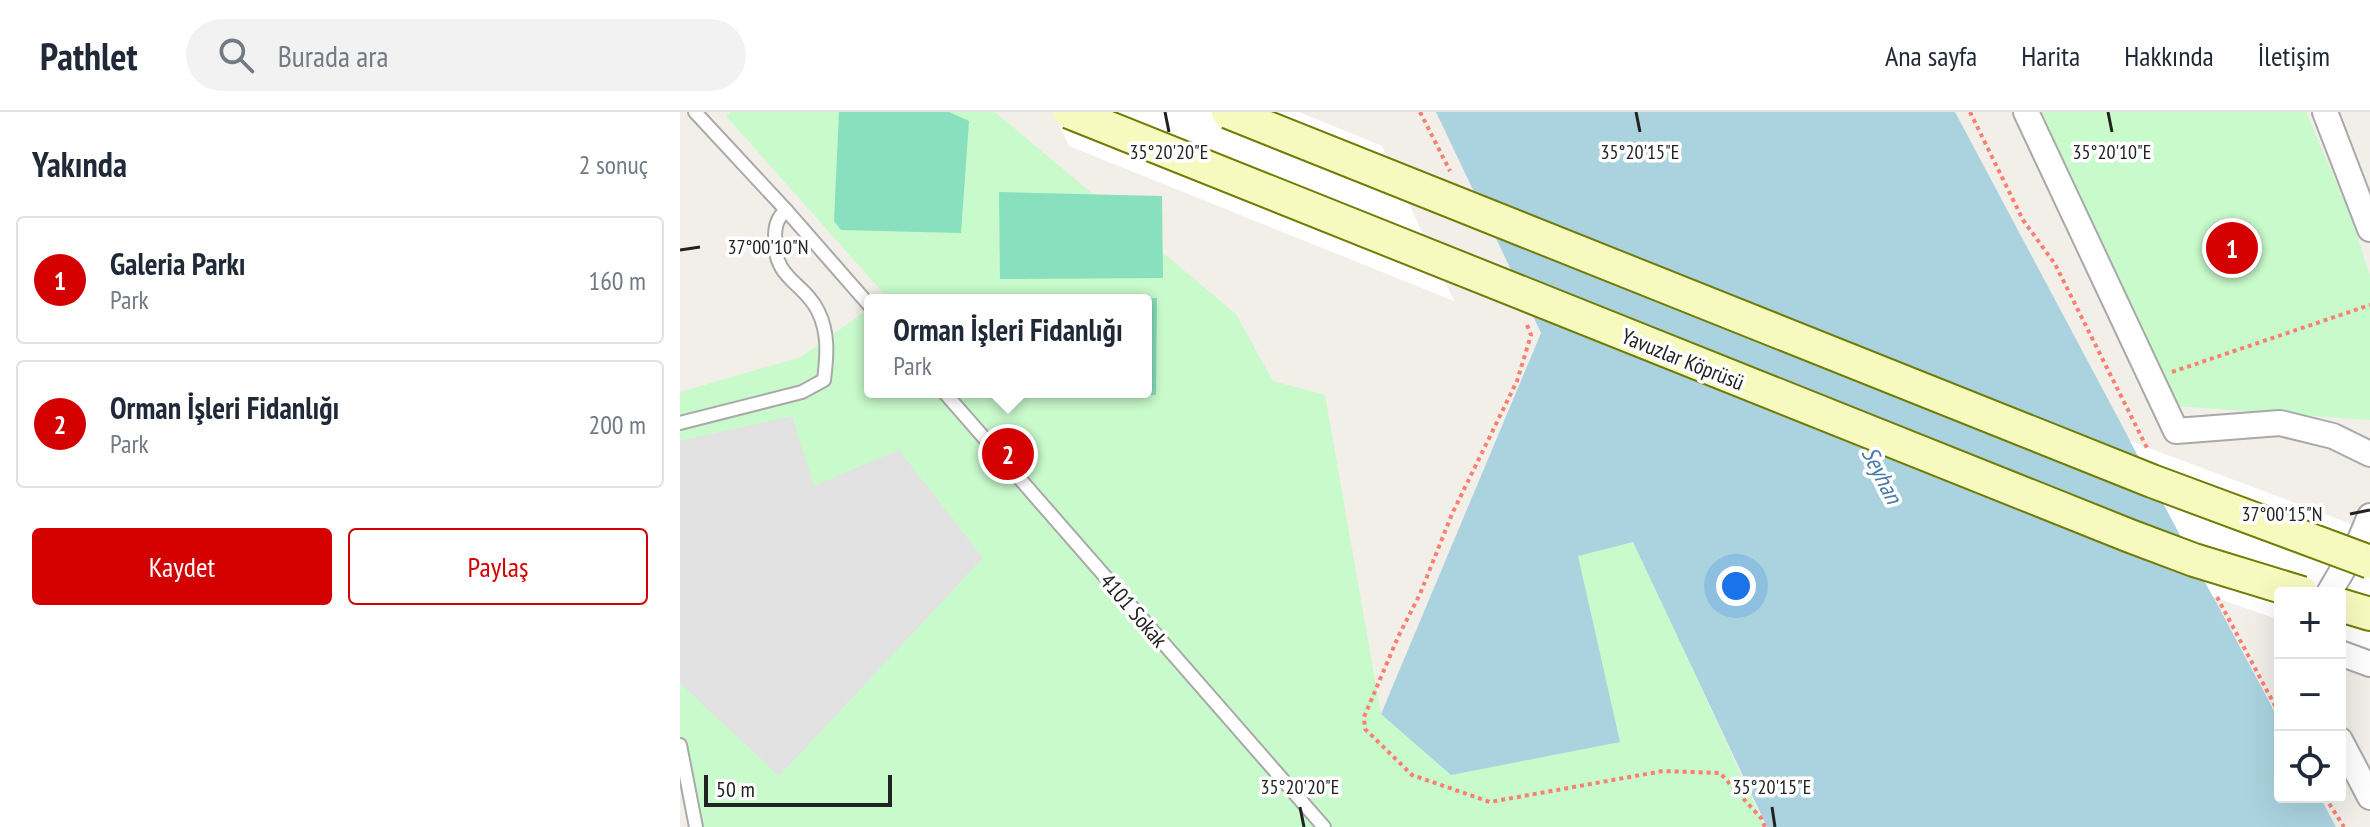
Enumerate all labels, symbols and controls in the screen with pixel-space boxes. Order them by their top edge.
search box [186,19,746,91]
text: Pathlet [40,31,138,80]
icon: search [214,33,258,77]
text: Burada ara [278,36,389,75]
text: Ana sayfa [1885,37,1977,74]
text: Harita [2021,37,2080,74]
text: Hakkında [2124,37,2214,74]
text: İletişim [2258,37,2330,74]
text: 35°20'20"E [1130,139,1208,165]
text: 35°20'15"E [1601,139,1679,165]
text: 35°20'10"E [2073,139,2151,165]
text: Yakında [32,142,127,186]
text: 2 sonuç [579,148,648,181]
pin: 1 [2206,218,2258,278]
text: 37°00'10"N [728,234,808,260]
text: Galeria Parkı [110,244,246,283]
text: 1 [54,264,66,297]
text: 160 m [588,264,646,297]
text: Park [110,283,149,316]
popup [864,294,1152,398]
text: Orman İşleri Fidanlığı [893,310,1123,349]
street label: Yavuzlar Köprüsü [1618,322,1748,396]
text: Park [893,349,932,382]
text: Orman İşleri Fidanlığı [110,388,339,427]
text: 2 [54,408,66,441]
text: 200 m [588,408,646,441]
pin: 2 [982,424,1034,484]
text: Park [110,427,149,460]
water label: Seyhan [1855,441,1910,510]
text: 37°00'15"N [2242,501,2322,527]
button: Kaydet [32,528,332,605]
button: Paylaş [348,528,648,605]
your location [1716,566,1756,606]
street label: 4101 Sokak [1094,567,1174,653]
map controls [2274,587,2346,803]
button: + [2274,587,2346,659]
button: − [2274,659,2346,731]
button: locate [2274,731,2346,803]
scale bar [704,771,892,807]
text: 35°20'20"E [1261,774,1339,800]
text: 35°20'15"E [1733,774,1811,800]
text: 50 m [716,775,755,803]

